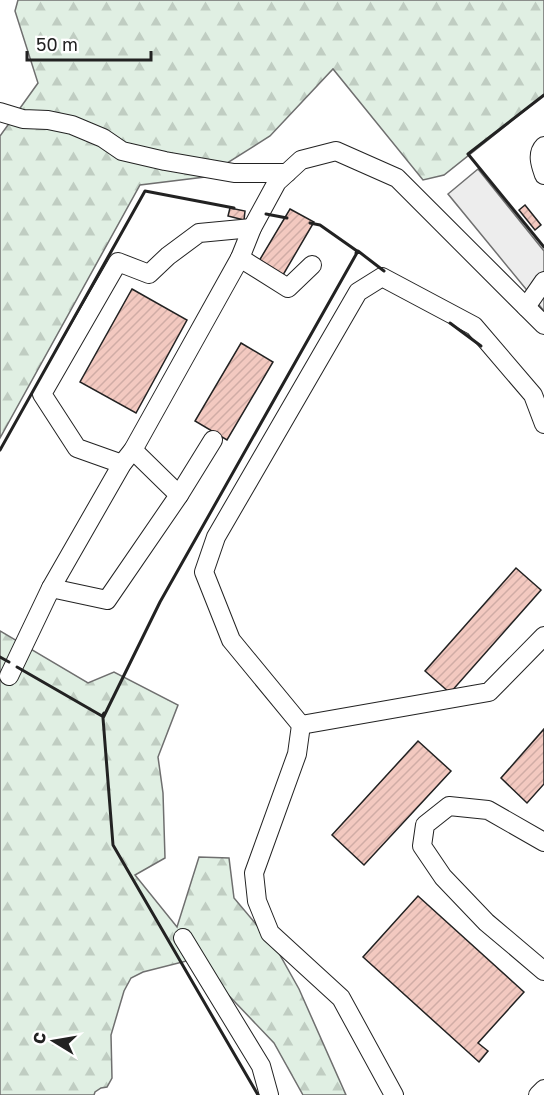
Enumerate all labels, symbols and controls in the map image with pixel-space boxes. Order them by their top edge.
scale bar [27,24,152,62]
text: 50 m [36,33,78,55]
north arrow [24,1011,84,1071]
text: С [28,1031,50,1046]

